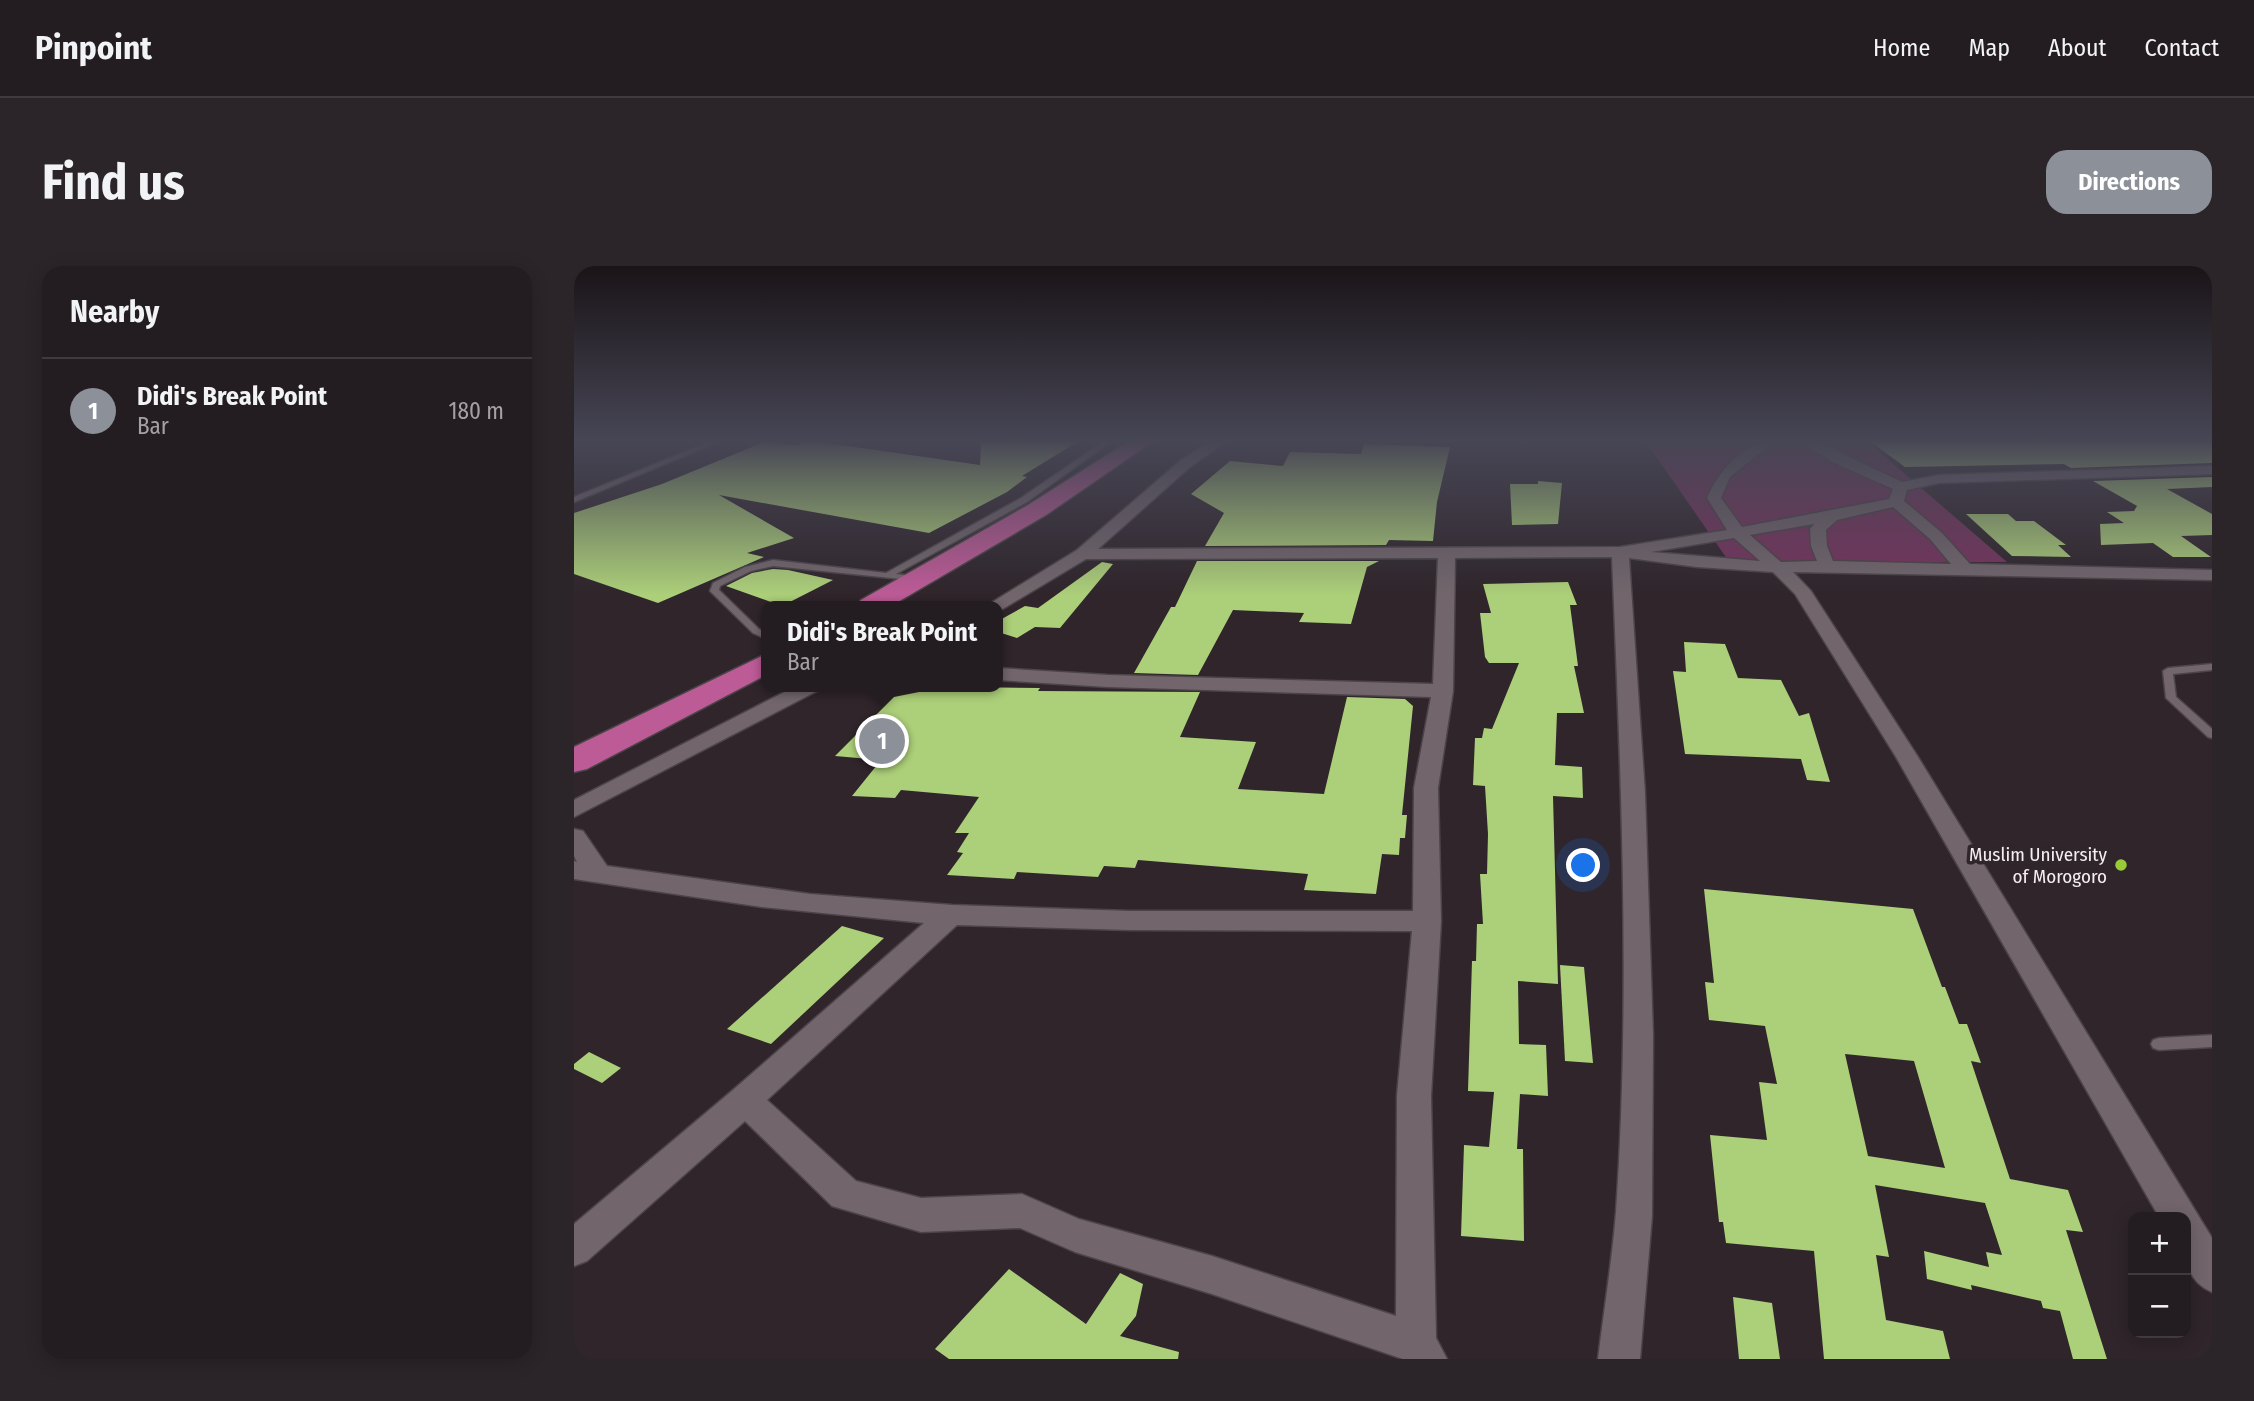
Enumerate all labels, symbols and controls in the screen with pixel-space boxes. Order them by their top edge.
text: Pinpoint [35,28,152,68]
text: Home [1873,34,1930,62]
text: Map [1968,34,2010,62]
text: About [2048,34,2106,62]
text: Contact [2144,34,2219,62]
button: Directions [2046,150,2212,214]
text: Find us [42,153,185,212]
text: Nearby [70,294,159,330]
text: Didi's Break Point [137,381,327,412]
text: 1 [88,397,98,425]
text: 180 m [448,397,504,425]
text: Bar [137,412,169,440]
popup [761,601,1003,692]
text: Didi's Break Point [787,617,977,648]
text: Bar [787,648,819,676]
pin: 1 [859,715,905,767]
place label: Muslim University of Morogoro [1969,843,2108,888]
your location [1566,848,1600,882]
marker: Muslim University of Morogoro [2113,857,2129,873]
map controls [2128,1212,2191,1338]
button: + [2128,1212,2191,1275]
button: − [2128,1275,2191,1338]

